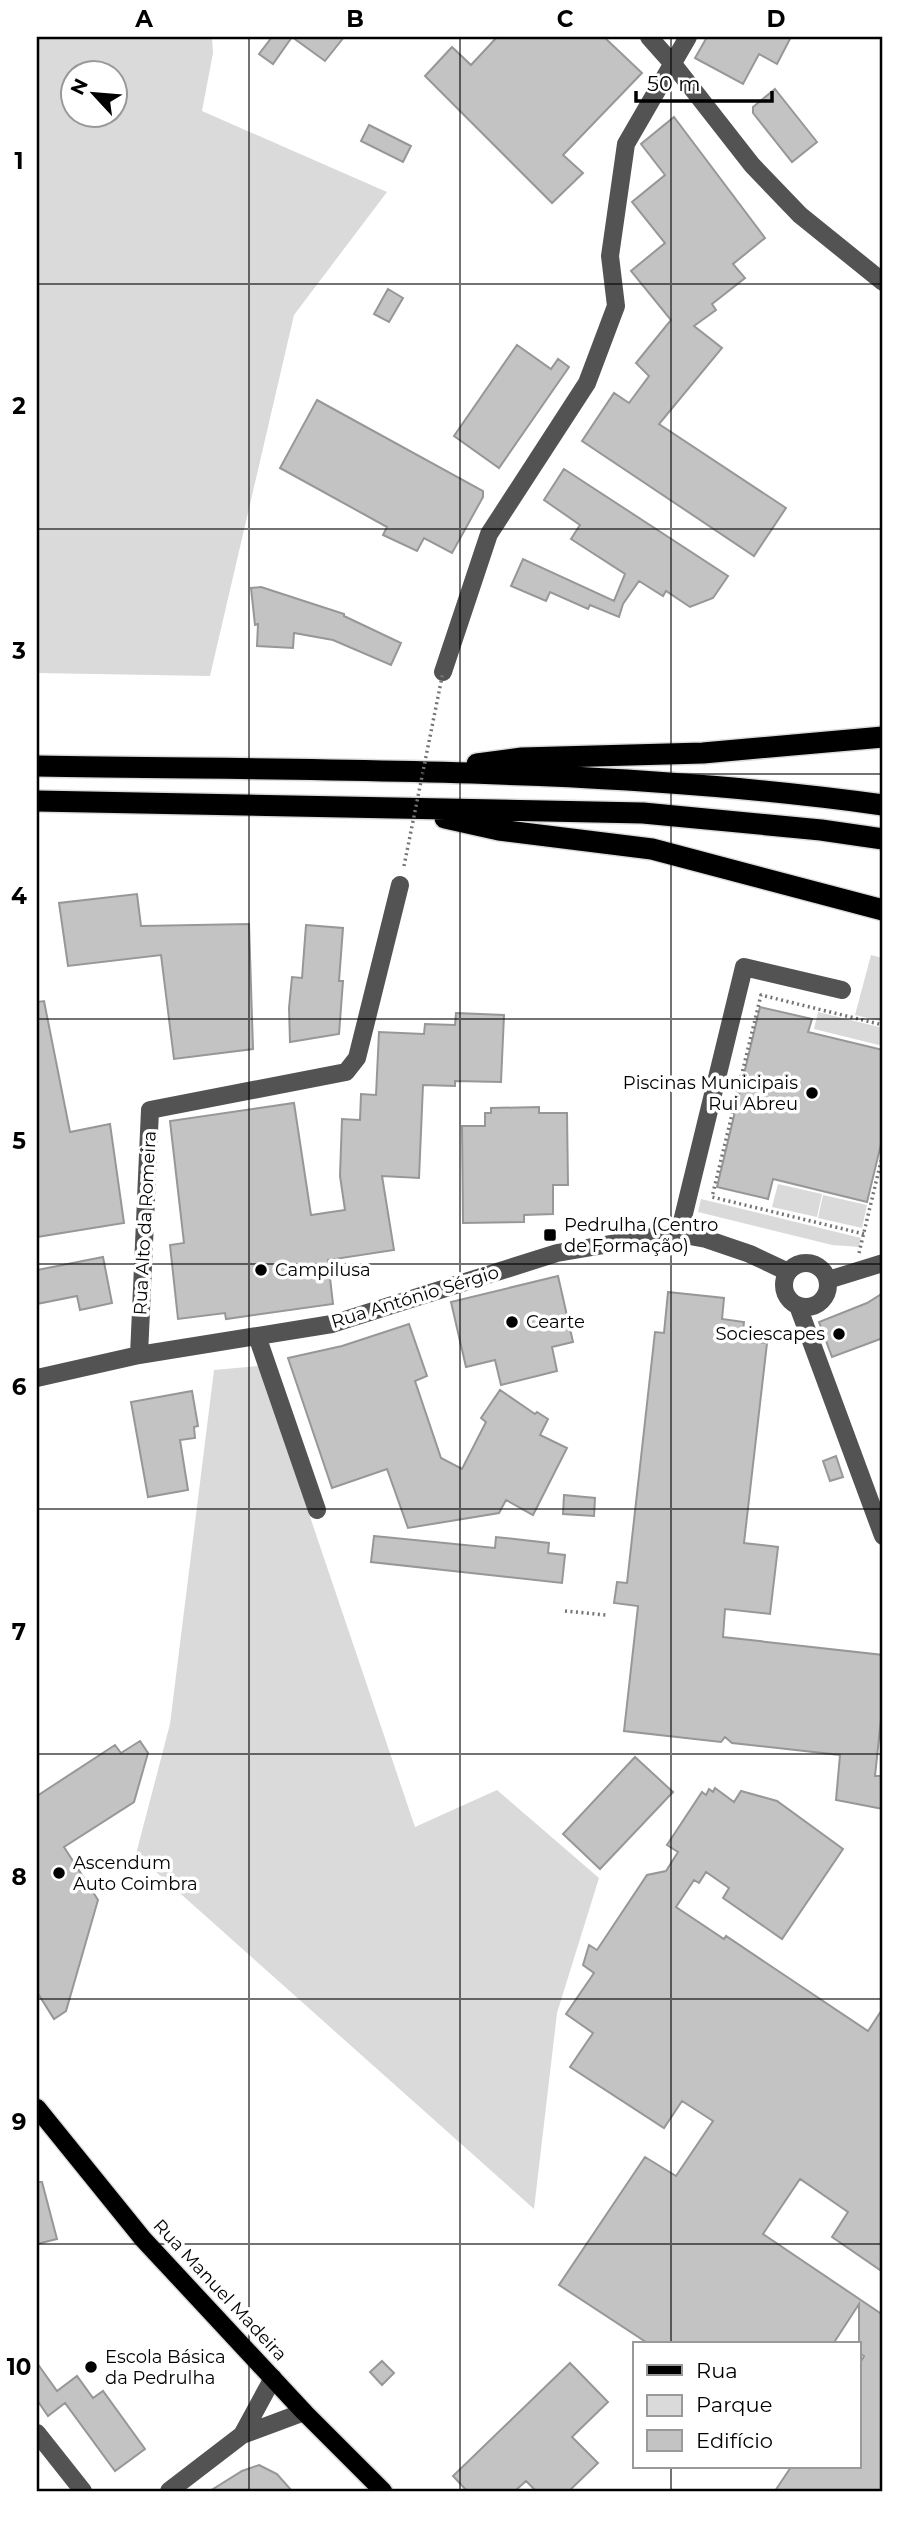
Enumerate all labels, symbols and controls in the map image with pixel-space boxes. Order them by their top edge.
text: A [134,5,153,33]
text: B [346,5,364,33]
text: C [557,5,574,33]
text: D [767,5,786,33]
north arrow [60,60,130,130]
scale bar [636,60,773,104]
text: 50 m [647,71,701,96]
text: N [65,75,93,99]
text: 1 [14,147,24,175]
text: 2 [12,392,26,420]
text: 3 [11,637,26,665]
text: 4 [11,882,27,910]
place label: Piscinas Municipais Rui Abreu [623,1072,798,1115]
marker: Piscinas Municipais Rui Abreu [804,1085,820,1101]
text: 5 [12,1127,26,1155]
street label: Rua Alto da Romeira [129,1130,161,1316]
place label: Pedrulha (Centro de Formação) [564,1214,718,1257]
marker: Pedrulha (Centro de Formação) [542,1227,558,1243]
place label: Campilusa [275,1259,371,1281]
street label: Rua António Sérgio [328,1261,502,1333]
marker: Campilusa [253,1262,269,1278]
place label: Cearte [526,1311,585,1333]
marker: Cearte [504,1314,520,1330]
place label: Sociescapes [716,1323,825,1345]
marker: Sociescapes [831,1326,847,1342]
text: 6 [12,1373,27,1401]
text: 7 [12,1618,26,1646]
place label: Ascendum Auto Coimbra [73,1852,198,1895]
text: 8 [11,1863,27,1891]
marker: Ascendum Auto Coimbra [51,1865,67,1881]
text: 9 [12,2108,26,2136]
street label: Rua Manuel Madeira [149,2215,291,2365]
legend [633,2342,860,2468]
place label: Escola Básica da Pedrulha [105,2346,226,2389]
text: 10 [7,2353,31,2381]
text: Rua [696,2358,738,2383]
marker: Escola Básica da Pedrulha [83,2359,99,2375]
text: Parque [696,2392,772,2417]
text: Edifício [696,2428,773,2453]

